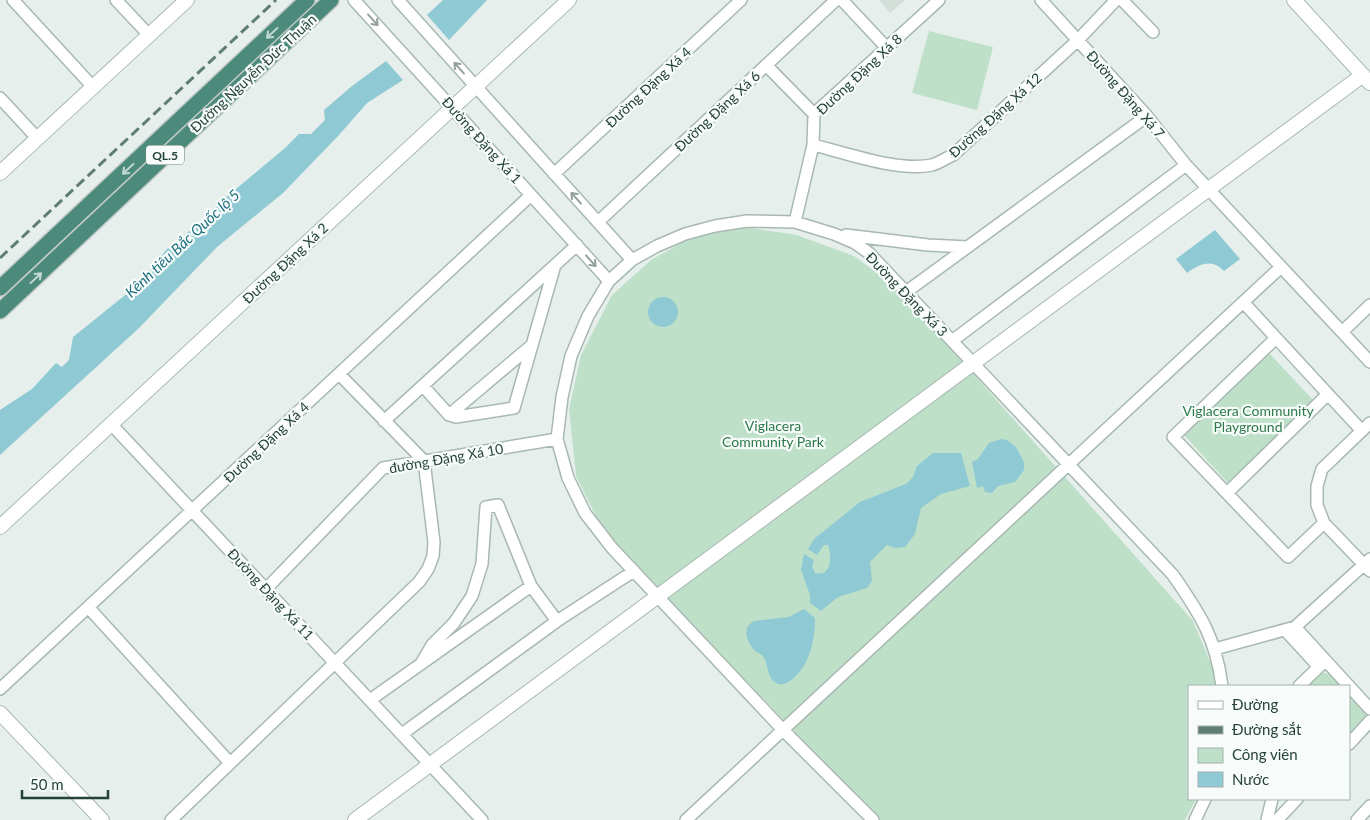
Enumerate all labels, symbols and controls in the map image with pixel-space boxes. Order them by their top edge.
street label: Đường Nguyễn Đức Thuận [187,10,319,136]
one-way arrow [367,14,379,27]
one-way arrow [265,27,278,39]
street label: Đường Đặng Xá 8 [813,30,905,118]
street label: Đường Đặng Xá 4 [602,43,694,131]
street label: Đường Đặng Xá 7 [1083,47,1169,141]
one-way arrow [453,62,465,75]
street label: Đường Đặng Xá 6 [671,67,763,155]
street label: Đường Đặng Xá 12 [945,69,1045,161]
street label: Đường Đặng Xá 1 [439,93,525,187]
road number: QL.5 [146,146,184,164]
one-way arrow [121,163,134,175]
water label: Kênh tiêu Bắc Quốc lộ 5 [121,185,243,301]
one-way arrow [570,191,581,204]
street label: Đường Đặng Xá 2 [239,219,331,307]
street label: Đường Đặng Xá 3 [862,248,952,340]
one-way arrow [585,254,597,267]
one-way arrow [29,272,42,284]
street label: Đường Đặng Xá 4 [220,398,312,486]
park label: Viglacera Community Playground [1182,402,1314,435]
park label: Viglacera Community Park [722,417,825,450]
street label: đường Đặng Xá 10 [387,440,505,476]
street label: Đường Đặng Xá 11 [224,545,318,643]
legend [1188,685,1350,800]
text: Đường [1232,695,1278,713]
text: Đường sắt [1232,720,1302,738]
text: Công viên [1232,745,1298,763]
scale bar [22,768,109,800]
text: Nước [1232,770,1269,788]
text: 50 m [30,775,64,793]

